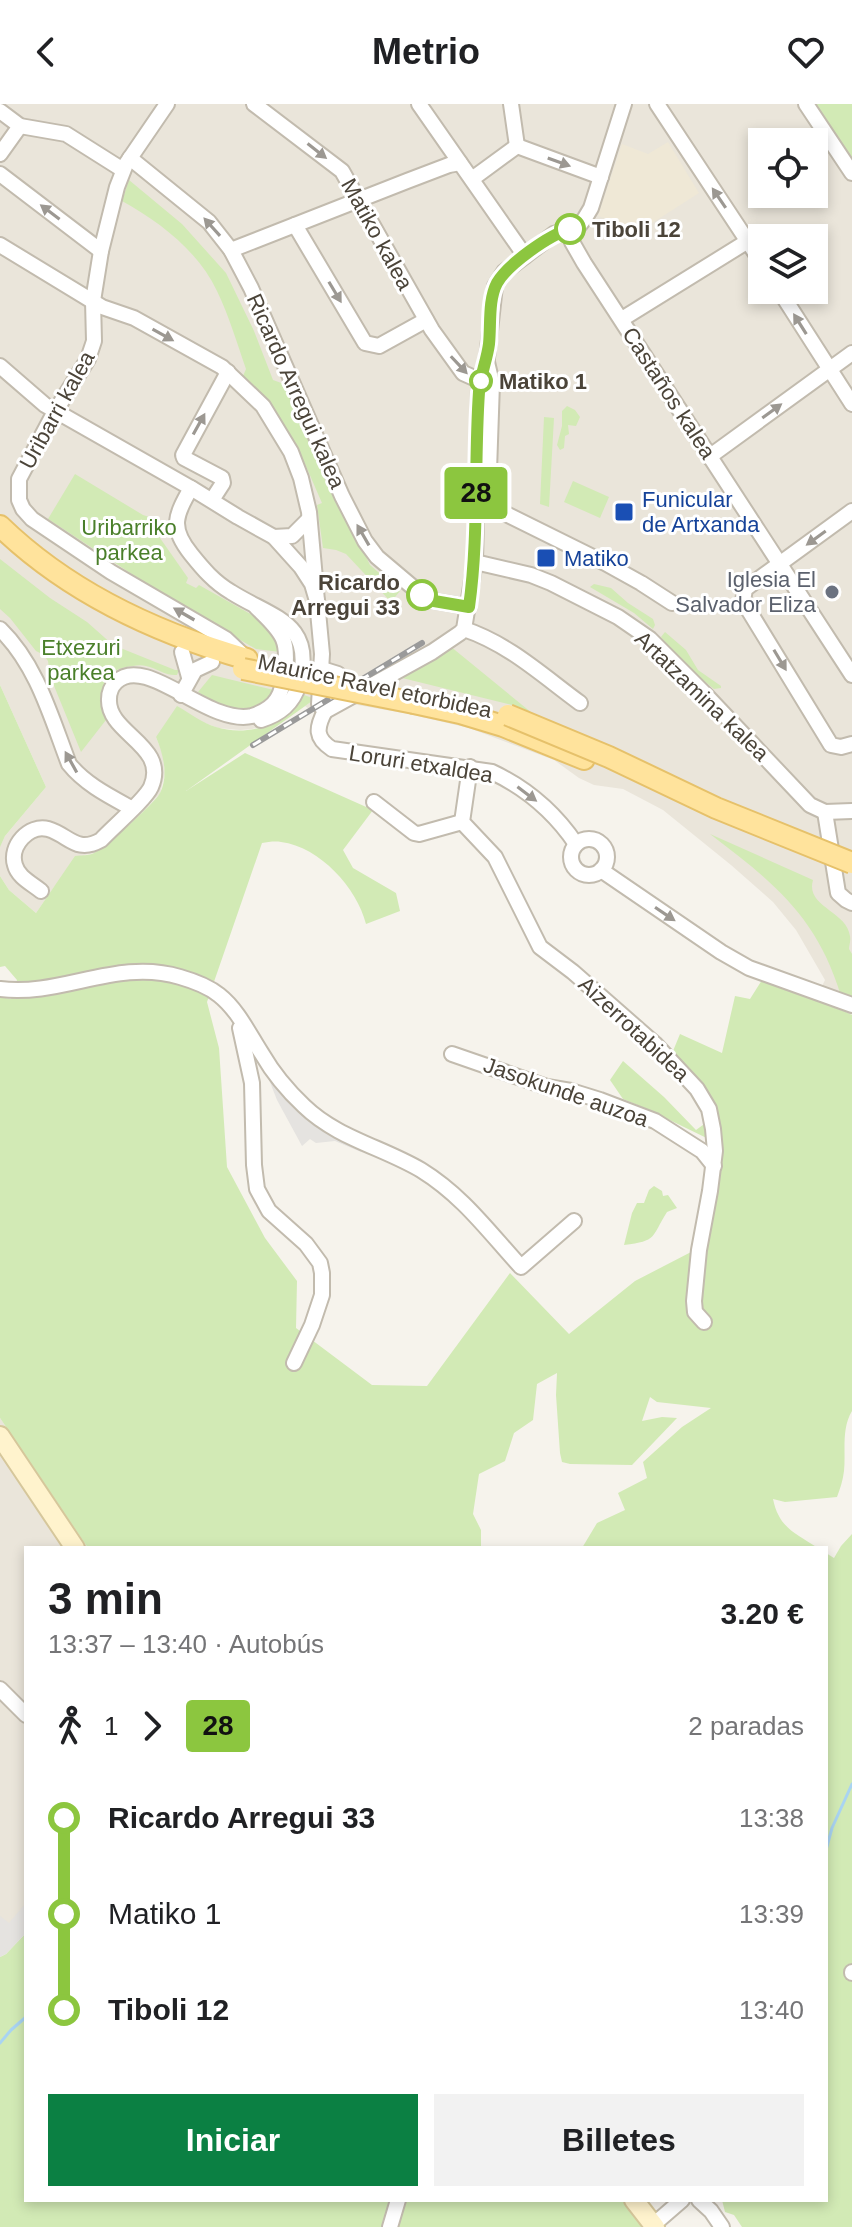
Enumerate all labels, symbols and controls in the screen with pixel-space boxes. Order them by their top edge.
icon: back [24,30,68,74]
icon: heart [784,30,828,74]
text: Metrio [372,31,480,72]
map controls [748,128,828,304]
button: locate [748,128,828,208]
one-way arrow [307,142,327,159]
one-way arrow [547,156,571,169]
street label: Matiko kalea [336,174,418,295]
one-way arrow [713,187,727,209]
one-way arrow [40,205,61,221]
marker: Tiboli 12 [555,214,585,244]
place label: Tiboli 12 [592,217,681,242]
one-way arrow [204,218,222,237]
button: layers [748,224,828,304]
one-way arrow [328,281,342,303]
street label: Ricardo Arregui kalea [242,290,351,493]
one-way arrow [793,313,807,335]
street label: Castaños kalea [617,323,721,464]
one-way arrow [152,328,175,342]
street label: Uribarri kalea [14,346,100,473]
one-way arrow [450,355,468,374]
place label: Matiko 1 [499,369,587,394]
marker: Matiko 1 [470,370,492,392]
one-way arrow [762,404,782,420]
one-way arrow [192,413,206,435]
line badge: 28 [440,467,512,519]
text: 28 [460,477,492,508]
place label: Funicular de Artxanda [642,487,760,537]
marker: Funicular de Artxanda [613,501,635,523]
park label: Uribarriko parkea [81,515,177,565]
one-way arrow [356,524,370,546]
one-way arrow [805,529,826,545]
place label: Matiko [564,546,629,571]
marker: Matiko [535,547,557,569]
place label: Iglesia El Salvador Eliza [675,567,817,617]
place label: Ricardo Arregui 33 [291,570,400,620]
marker: Ricardo Arregui 33 [407,580,437,610]
marker: Iglesia El Salvador Eliza [823,583,841,601]
one-way arrow [173,607,195,621]
street label: Artatzamina kalea [630,626,775,767]
park label: Etxezuri parkea [41,635,121,685]
street label: Maurice Ravel etorbidea [256,649,495,723]
one-way arrow [773,649,787,671]
street label: Loruri etxaldea [347,740,496,788]
one-way arrow [64,751,78,773]
one-way arrow [517,785,538,801]
one-way arrow [655,906,676,921]
street label: Aizerrotabidea [574,971,695,1087]
street label: Jasokunde auzoa [480,1052,652,1132]
text: 3 min [48,1574,163,1623]
text: 3.20 € [721,1597,804,1630]
text: 13:37 – 13:40 · Autobús [48,1629,324,1659]
icon: walk [48,1704,92,1748]
icon: forward [130,1704,174,1748]
text: 28 [202,1710,234,1741]
text: 1 [104,1711,118,1741]
text: 2 paradas [688,1711,804,1741]
text: Ricardo Arregui 33 [108,1801,375,1834]
text: 13:38 [739,1803,804,1833]
text: Matiko 1 [108,1897,221,1930]
text: 13:39 [739,1899,804,1929]
text: Tiboli 12 [108,1993,229,2026]
text: 13:40 [739,1995,804,2025]
button: Iniciar [48,2094,418,2186]
button: Billetes [434,2094,804,2186]

